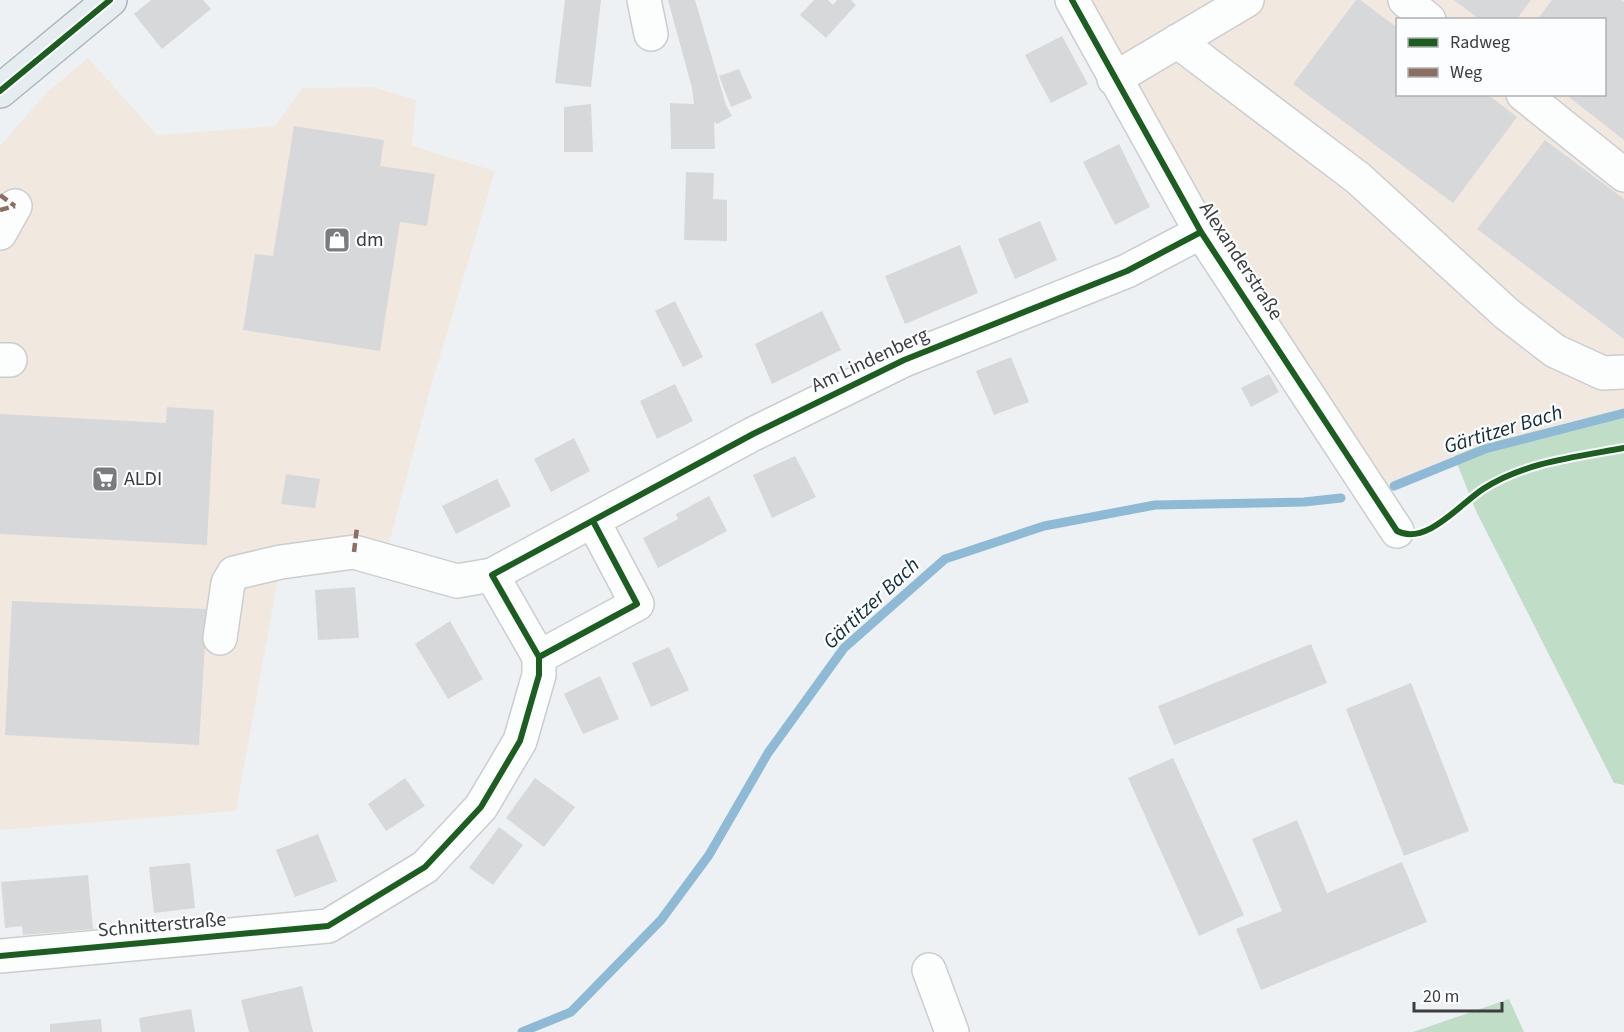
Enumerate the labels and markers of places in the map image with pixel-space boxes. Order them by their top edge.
shop icon: dm [322,225,352,255]
place label: dm [356,226,384,254]
supermarket icon: ALDI [90,464,120,494]
place label: ALDI [124,465,162,493]

